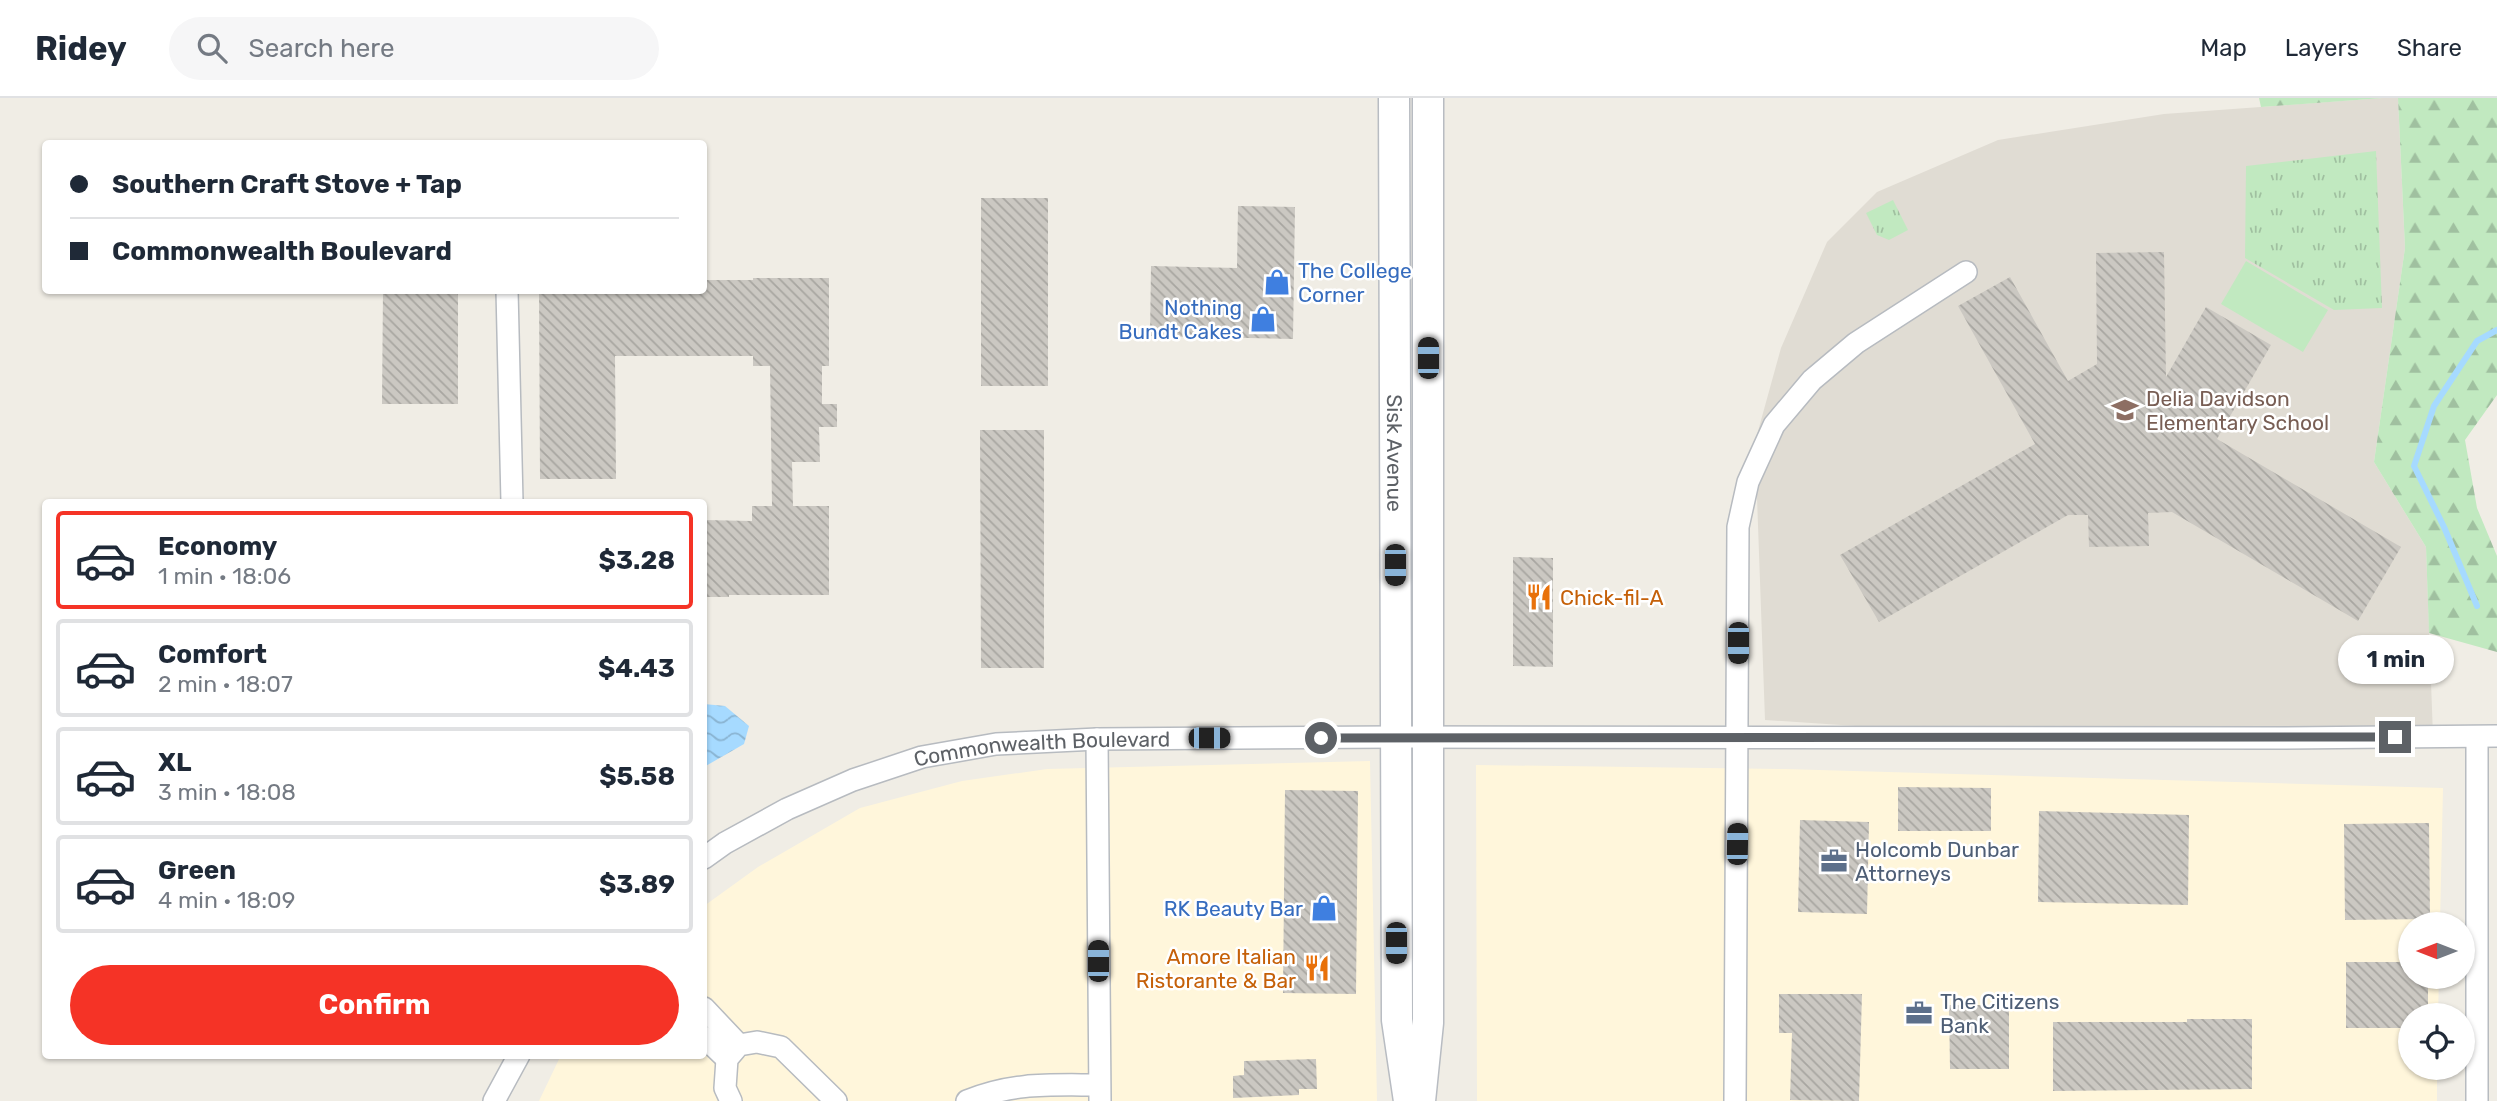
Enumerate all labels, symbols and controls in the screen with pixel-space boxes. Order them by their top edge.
search box [169,17,659,80]
text: Ridey [35,29,127,68]
icon: search [193,29,231,67]
text: Search here [249,33,394,64]
text: Map [2200,34,2247,62]
text: Layers [2285,34,2359,62]
text: Share [2397,34,2462,62]
text: Southern Craft Stove + Tap [112,169,462,200]
text: Commonwealth Boulevard [112,236,452,267]
place label: The College Corner [1298,258,1412,307]
shop icon: The College Corner [1262,267,1292,297]
place label: Nothing Bundt Cakes [1118,295,1242,344]
shop icon: Nothing Bundt Cakes [1248,304,1278,334]
car [1418,337,1439,379]
place label: Delia Davidson Elementary School [2146,386,2329,435]
street label: Sisk Avenue [1382,394,1408,512]
school or university icon: Delia Davidson Elementary School [2110,395,2140,425]
icon: car [74,529,137,592]
text: Economy [158,531,277,562]
car [1385,544,1406,586]
text: $3.28 [599,545,675,576]
text: 1 min · 18:06 [158,562,291,590]
restaurant icon: Chick-fil-A [1524,582,1554,612]
place label: Chick-fil-A [1560,585,1664,610]
car [1728,622,1749,664]
callout: 1 min [2337,636,2453,684]
icon: car [74,637,137,700]
text: Comfort [158,639,267,670]
text: 1 min [2367,645,2425,673]
text: $4.43 [598,653,675,684]
text: 2 min · 18:07 [158,670,293,698]
route end [2379,721,2411,753]
route start [1305,722,1337,754]
street label: Commonwealth Boulevard [910,726,1170,771]
car [1189,728,1231,749]
icon: car [74,745,137,808]
text: XL [158,747,191,778]
text: $5.58 [599,761,675,792]
text: 3 min · 18:08 [158,778,296,806]
car [1727,823,1748,865]
place label: Holcomb Dunbar Attorneys [1855,837,2019,886]
office icon: Holcomb Dunbar Attorneys [1819,846,1849,876]
icon: car [74,853,137,916]
text: Green [158,855,236,886]
text: $3.89 [599,869,675,900]
text: 4 min · 18:09 [158,886,295,914]
shop icon: RK Beauty Bar [1309,893,1339,923]
place label: RK Beauty Bar [1164,896,1303,921]
north arrow [2398,912,2474,989]
map controls [2398,912,2475,1080]
car [1386,922,1407,964]
car [1088,940,1109,982]
place label: Amore Italian Ristorante & Bar [1136,944,1296,993]
restaurant icon: Amore Italian Ristorante & Bar [1302,953,1332,983]
button: Confirm [70,965,679,1045]
place label: The Citizens Bank [1940,989,2060,1038]
office icon: The Citizens Bank [1904,998,1934,1028]
button: locate [2398,1003,2475,1080]

